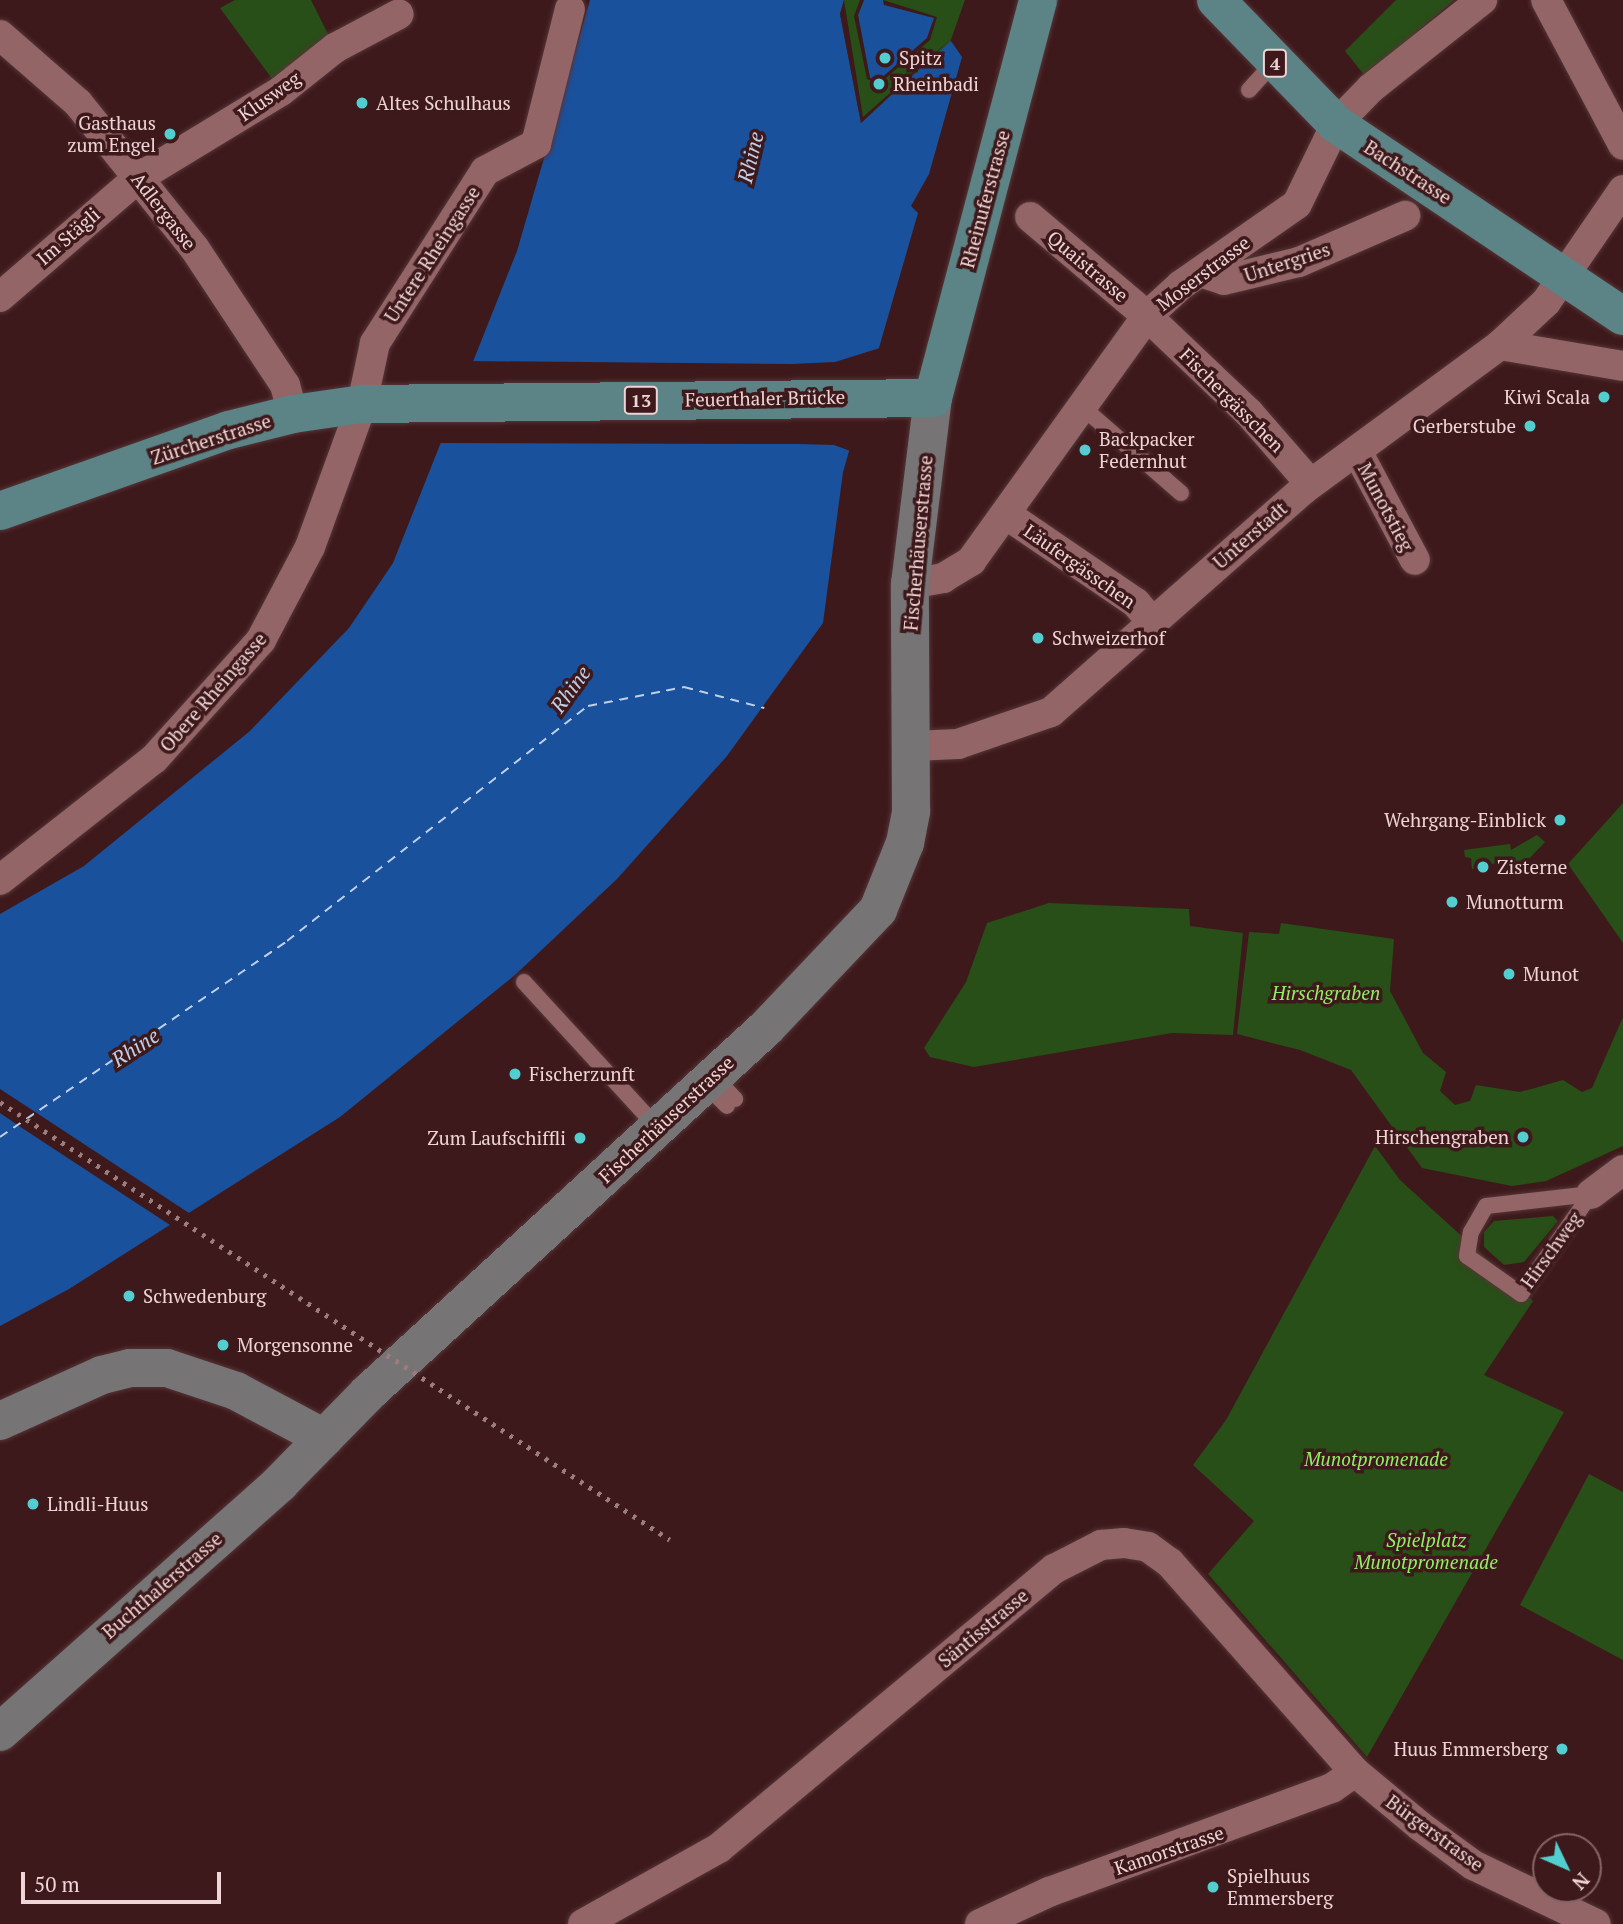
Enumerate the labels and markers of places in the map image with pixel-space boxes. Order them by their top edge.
place label: Spitz [899,47,942,69]
marker: Spitz [877,50,893,66]
place label: Rheinbadi [893,73,979,95]
marker: Rheinbadi [871,76,887,92]
place label: Altes Schulhaus [376,92,511,114]
marker: Altes Schulhaus [354,95,370,111]
place label: Gasthaus zum Engel [67,112,156,156]
marker: Gasthaus zum Engel [162,126,178,142]
place label: Kiwi Scala [1504,386,1590,408]
marker: Kiwi Scala [1596,389,1612,405]
place label: Gerberstube [1413,415,1516,437]
marker: Gerberstube [1522,418,1538,434]
place label: Backpacker Federnhut [1099,428,1195,472]
marker: Backpacker Federnhut [1077,442,1093,458]
place label: Schweizerhof [1052,627,1165,649]
marker: Schweizerhof [1030,630,1046,646]
place label: Wehrgang-Einblick [1384,809,1546,831]
marker: Wehrgang-Einblick [1552,812,1568,828]
place label: Zisterne [1497,856,1567,878]
marker: Zisterne [1475,859,1491,875]
place label: Munotturm [1466,891,1564,913]
marker: Munotturm [1444,894,1460,910]
place label: Munot [1523,963,1579,985]
marker: Munot [1501,966,1517,982]
place label: Fischerzunft [529,1063,635,1085]
marker: Fischerzunft [507,1066,523,1082]
place label: Hirschengraben [1375,1126,1509,1148]
place label: Zum Laufschiffli [427,1127,566,1149]
marker: Hirschengraben [1515,1129,1531,1145]
marker: Zum Laufschiffli [572,1130,588,1146]
place label: Schwedenburg [143,1285,266,1307]
marker: Schwedenburg [121,1288,137,1304]
place label: Morgensonne [237,1334,353,1356]
marker: Morgensonne [215,1337,231,1353]
place label: Lindli-Huus [47,1493,148,1515]
marker: Lindli-Huus [25,1496,41,1512]
place label: Huus Emmersberg [1393,1738,1548,1760]
marker: Huus Emmersberg [1554,1741,1570,1757]
place label: Spielhuus Emmersberg [1227,1865,1333,1909]
marker: Spielhuus Emmersberg [1205,1879,1221,1895]

